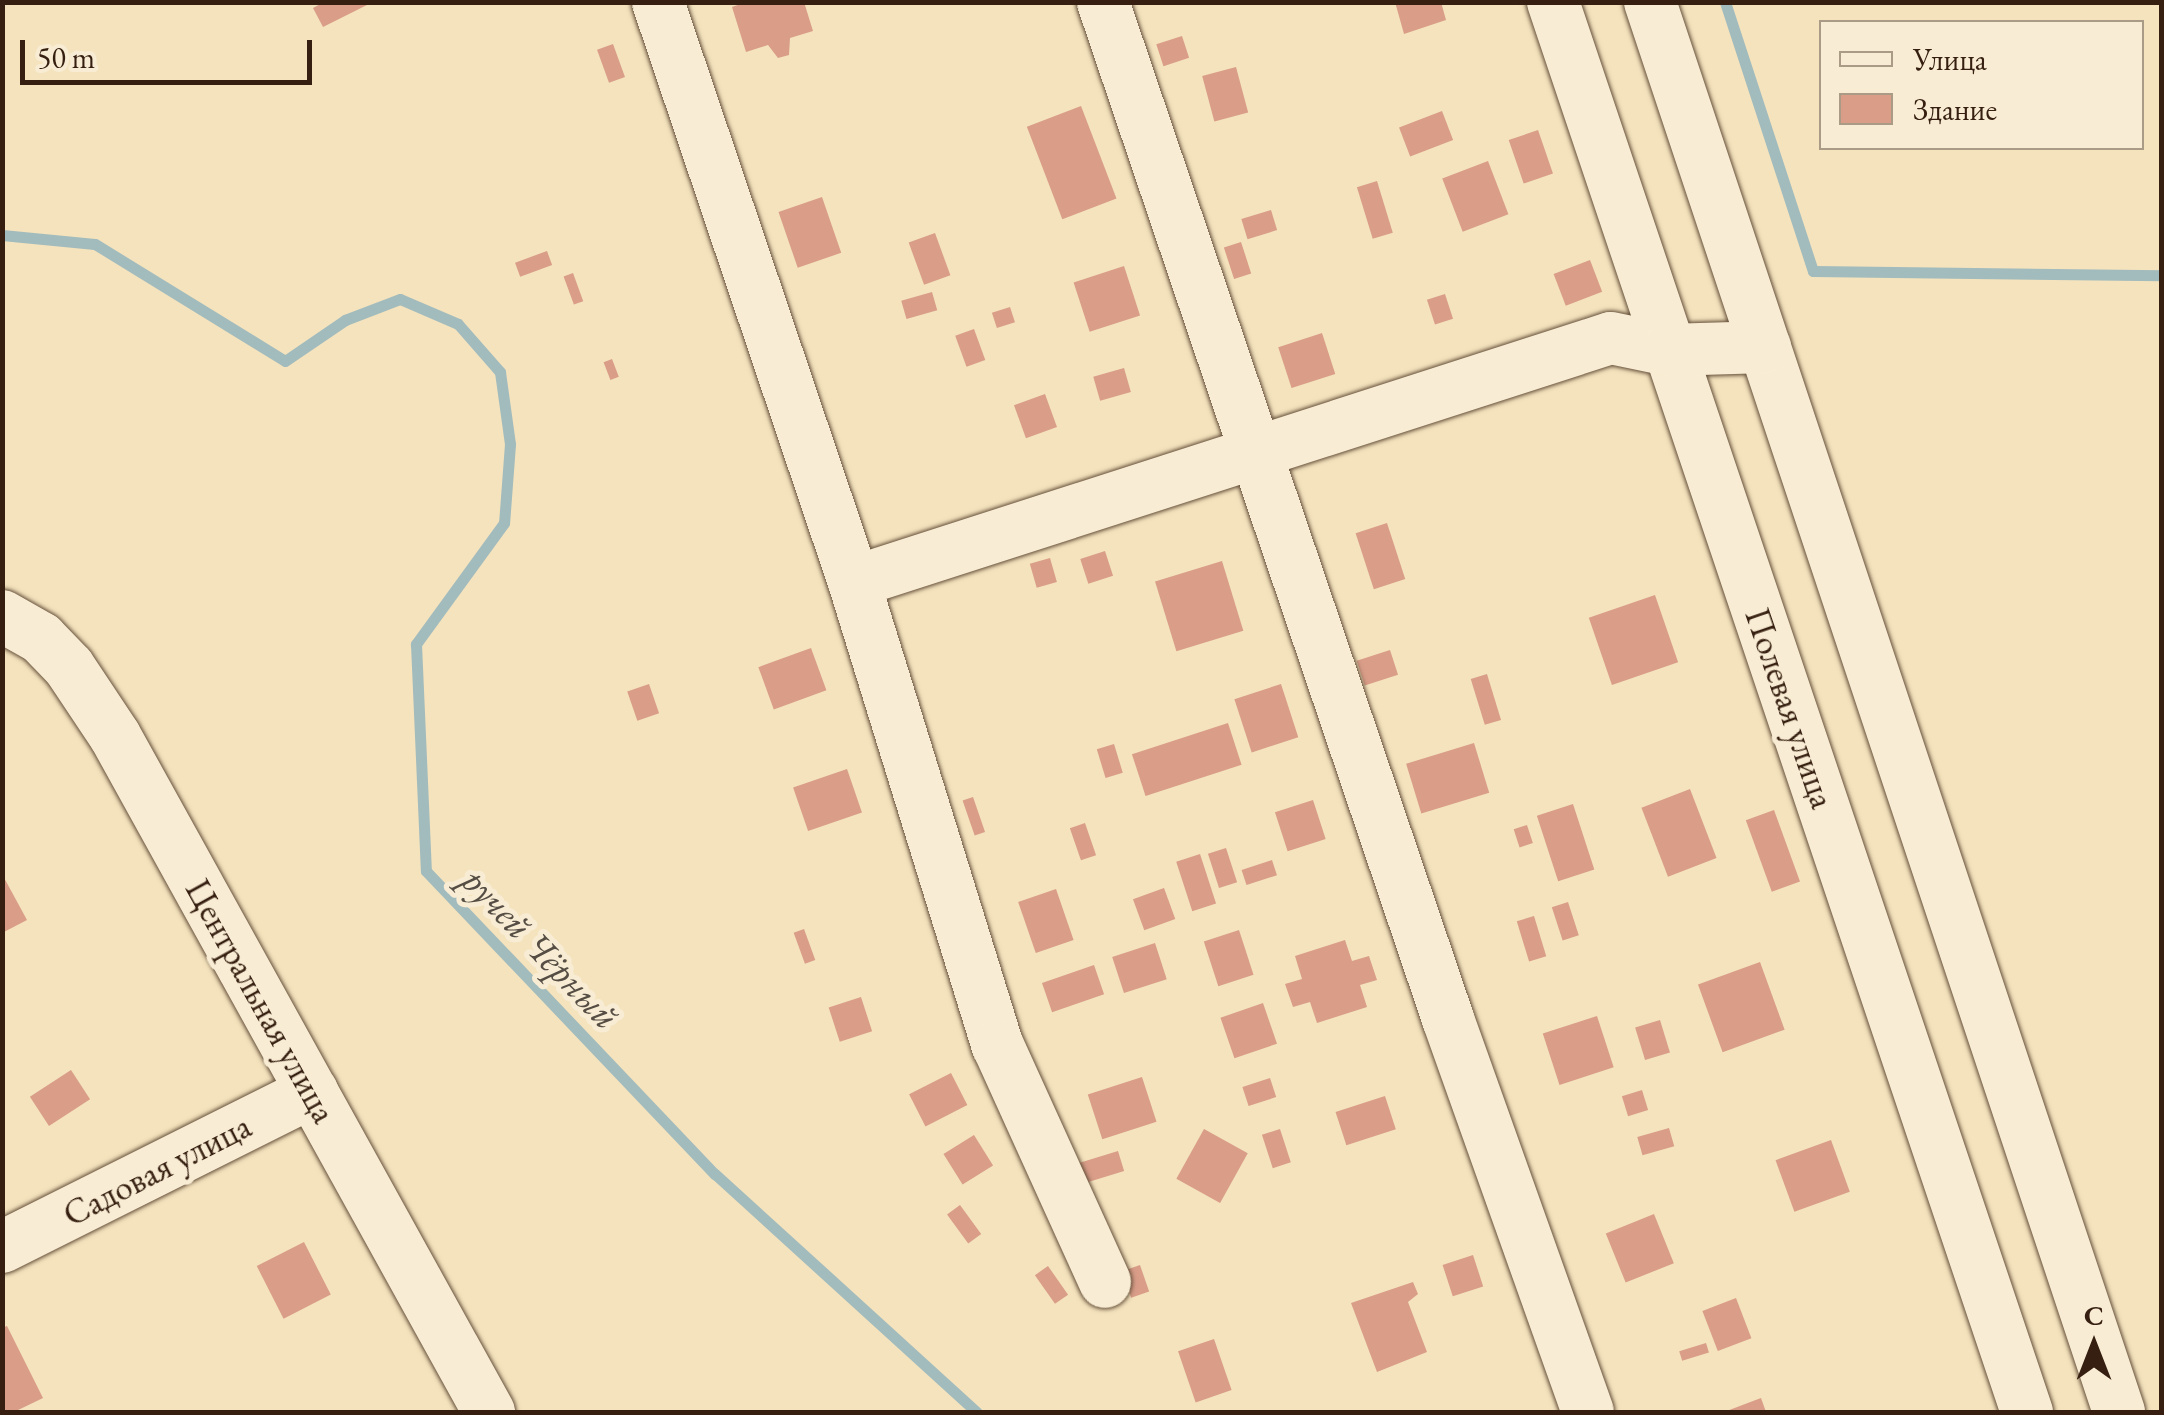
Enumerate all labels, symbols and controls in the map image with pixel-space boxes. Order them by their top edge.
scale bar [25,20,318,82]
legend [1819,20,2144,150]
text: 50 m [37,38,95,77]
text: Улица [1913,40,1987,79]
text: Здание [1913,90,1997,129]
street label: Полевая улица [1736,602,1844,814]
water label: ручей Чёрный [453,858,629,1038]
street label: Центральная улица [177,872,345,1130]
street label: Садовая улица [56,1105,258,1235]
north arrow [2044,1295,2144,1395]
text: С [2084,1297,2104,1333]

